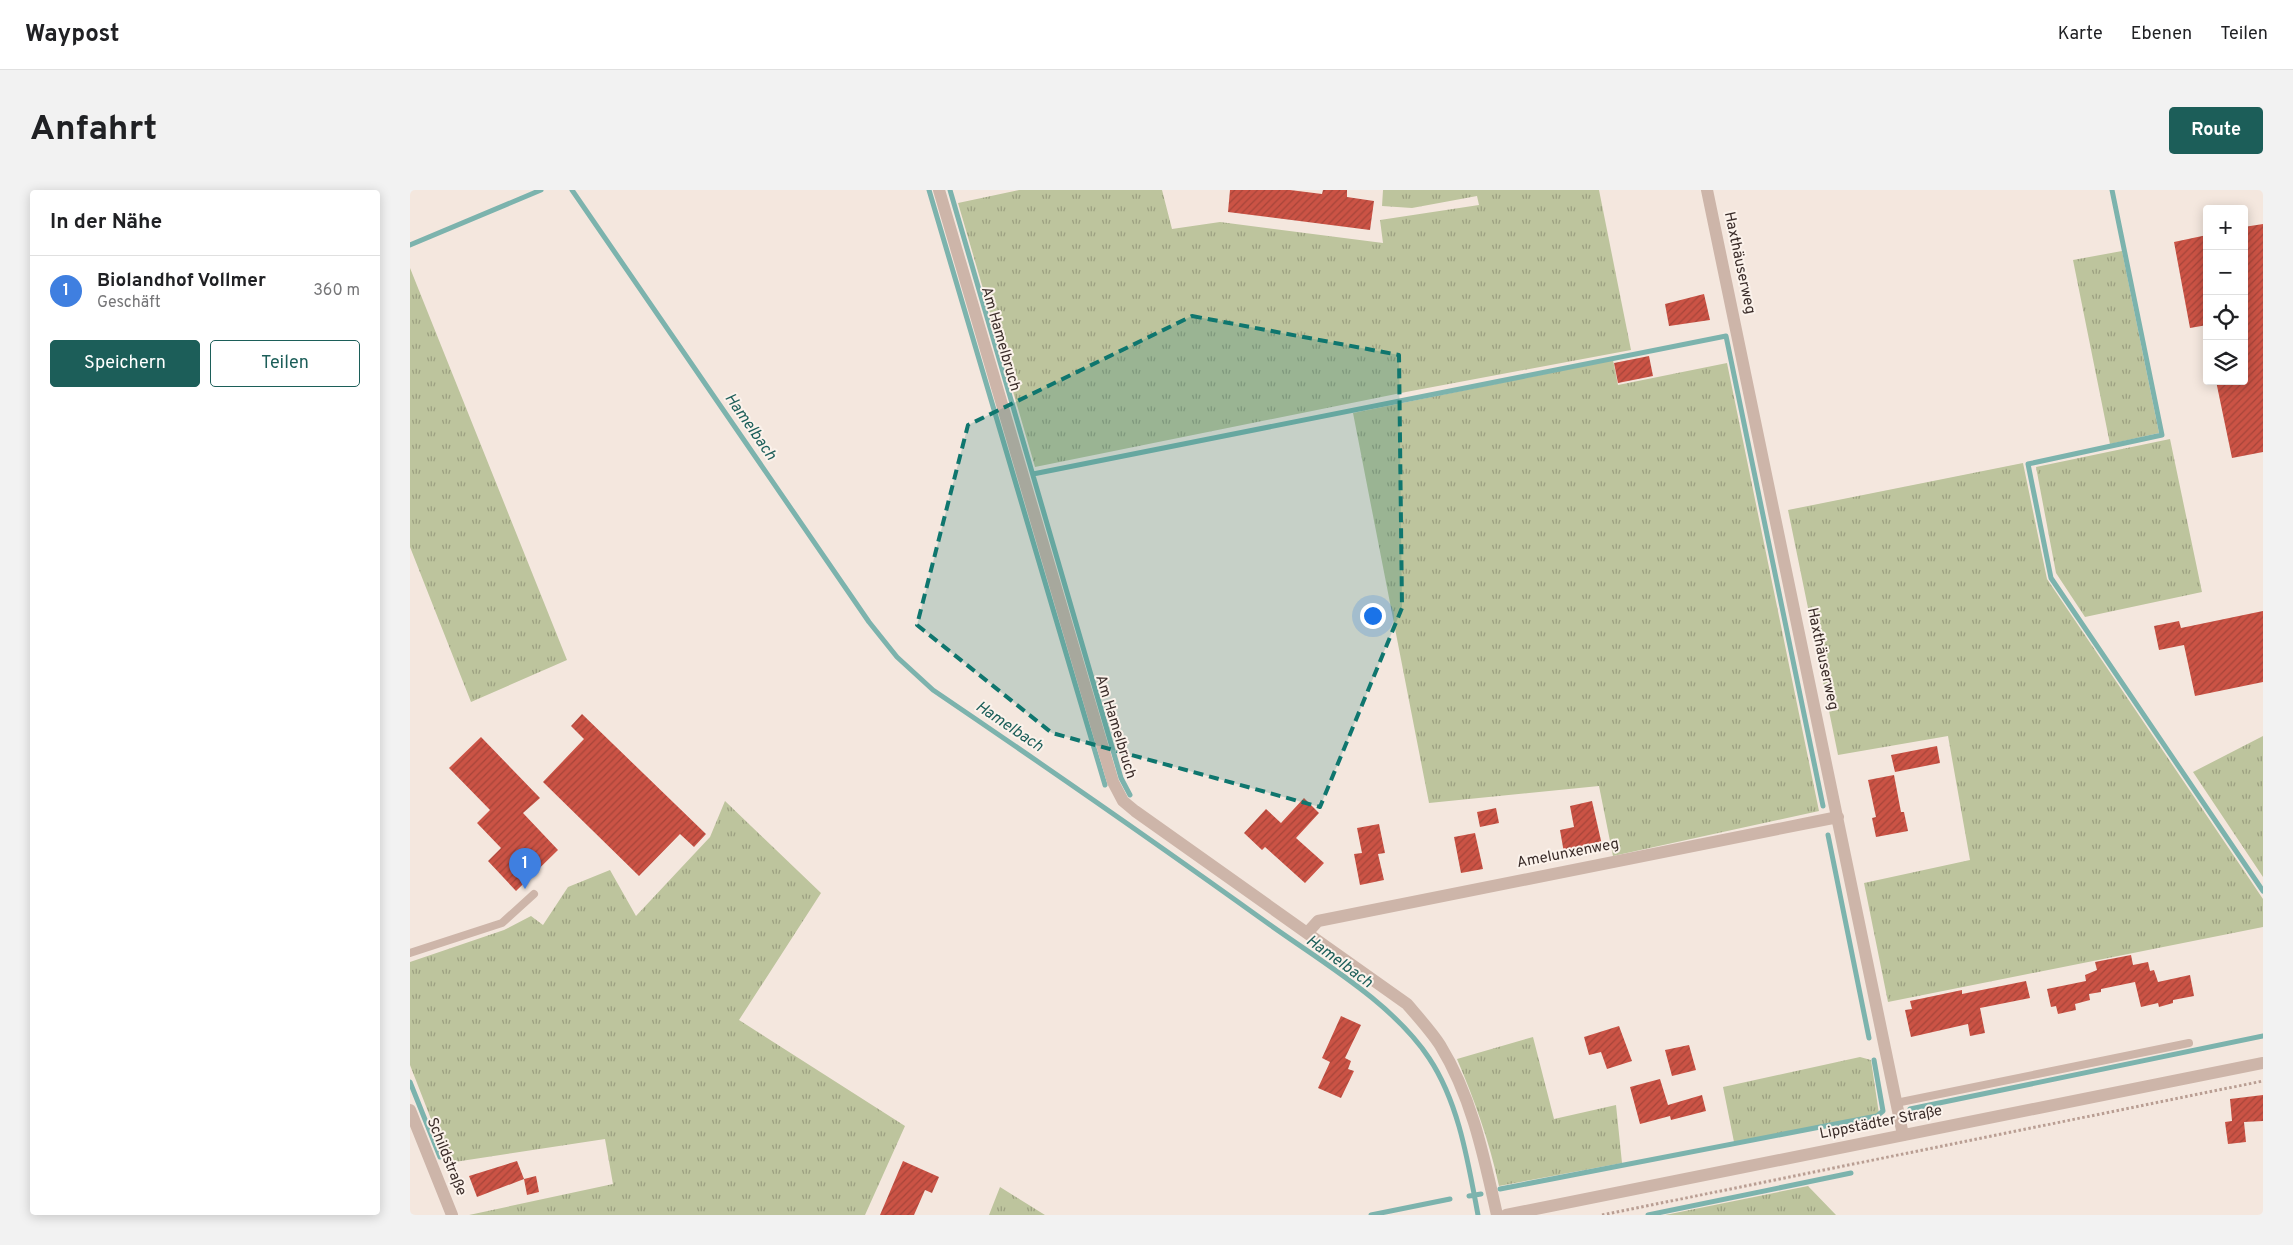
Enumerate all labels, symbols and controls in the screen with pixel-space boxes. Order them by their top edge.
text: Waypost [25,20,119,50]
text: Karte [2058,23,2103,46]
text: Ebenen [2131,23,2192,46]
text: Teilen [2220,23,2268,46]
button: Route [2169,107,2263,154]
text: Anfahrt [30,108,157,152]
map controls [2203,205,2248,385]
button: + [2203,205,2248,250]
text: In der Nähe [50,209,162,236]
street label: Haxthäuserweg [1719,210,1759,316]
button: − [2203,250,2248,295]
text: Biolandhof Vollmer [97,269,266,293]
text: 1 [63,281,69,301]
text: 360 m [313,281,360,301]
street label: Am Hamelbruch [976,285,1024,393]
text: Geschäft [97,293,161,313]
button: locate [2203,295,2248,340]
button: Speichern [50,340,200,387]
button: Teilen [210,340,360,387]
button: layers [2203,340,2248,385]
water label: Hamelbach [720,390,781,465]
your location [1360,603,1386,629]
street label: Haxthäuserweg [1802,606,1842,712]
street label: Am Hamelbruch [1090,673,1140,781]
water label: Hamelbach [971,697,1047,757]
street label: Amelunxenweg [1515,835,1621,873]
pin: 1 [509,848,541,889]
water label: Hamelbach [1302,931,1376,993]
street label: Lippstädter Straße [1818,1102,1944,1144]
street label: Schildstraße [422,1115,470,1199]

